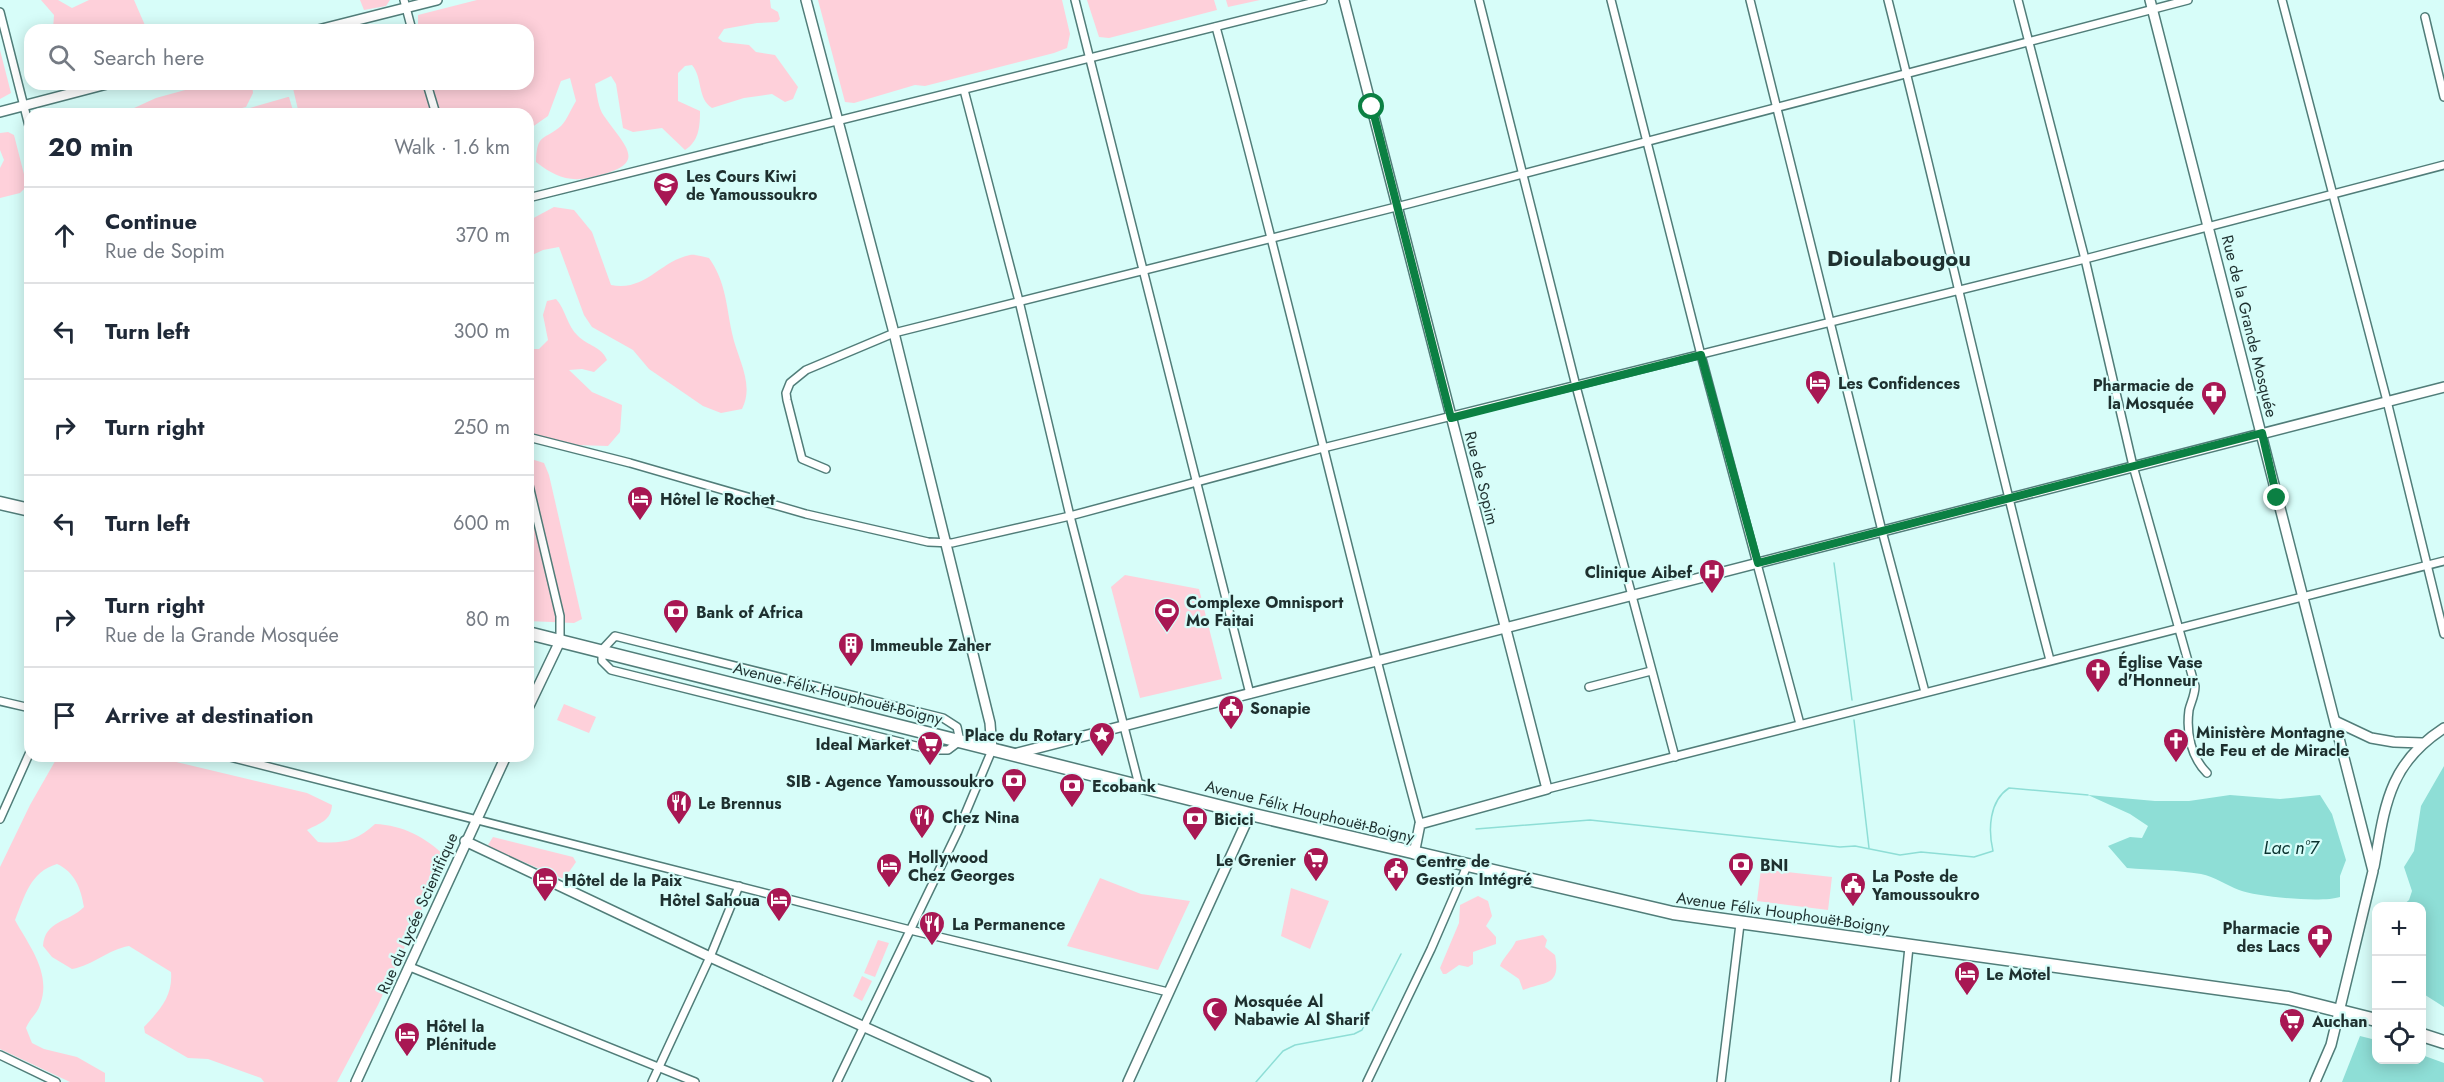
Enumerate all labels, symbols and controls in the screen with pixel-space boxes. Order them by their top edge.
search box [24,24,534,90]
icon: search [45,41,78,74]
text: Search here [93,41,204,73]
route start [1358,93,1384,119]
text: 20 min [48,128,134,166]
text: Walk · 1.6 km [394,133,510,162]
place label: Les Cours Kiwi de Yamoussoukro [686,165,817,206]
school or university icon: Les Cours Kiwi de Yamoussoukro [651,170,681,208]
text: Continue [105,205,197,237]
icon: ahead [48,219,81,252]
text: 370 m [455,221,510,250]
street label: Rue de la Grande Mosquée [2216,233,2283,420]
text: Rue de Sopim [105,237,225,266]
district label: Dioulabougou [1827,242,1971,274]
icon: left [48,315,81,348]
text: Turn left [105,315,190,347]
text: 300 m [453,317,510,346]
hotel icon: Les Confidences [1803,368,1833,406]
place label: Les Confidences [1838,372,1960,395]
place label: Pharmacie de la Mosquée [2093,374,2194,415]
pharmacy icon: Pharmacie de la Mosquée [2199,379,2229,417]
icon: right [48,411,81,444]
text: Turn right [105,411,205,443]
text: 250 m [454,413,510,442]
street label: Rue de Sopim [1459,429,1504,527]
hotel icon: Hôtel le Rochet [625,484,655,522]
route end [2263,484,2289,510]
place label: Hôtel le Rochet [660,488,776,511]
icon: left [48,507,81,540]
text: Turn left [105,507,190,539]
text: 600 m [453,509,510,538]
hospital icon: Clinique Aibef [1697,557,1727,595]
place label: Clinique Aibef [1585,561,1693,584]
text: Turn right [105,589,205,621]
place label: Complexe Omnisport Mo Faitai [1186,591,1344,632]
sports icon: Complexe Omnisport Mo Faitai [1152,596,1182,634]
bank icon: Bank of Africa [661,597,691,635]
place label: Bank of Africa [696,601,803,624]
icon: right [48,603,81,636]
text: 80 m [465,605,510,634]
text: Rue de la Grande Mosquée [105,621,339,650]
building icon: Immeuble Zaher [836,630,866,668]
place label: Immeuble Zaher [870,634,992,657]
place label: Église Vase d'Honneur [2118,651,2203,692]
street label: Avenue Félix Houphouët-Boigny [731,656,946,731]
church icon: Église Vase d'Honneur [2083,656,2113,694]
public building icon: Sonapie [1216,693,1246,731]
place label: Sonapie [1250,697,1311,720]
icon: arrive [48,699,81,732]
text: Arrive at destination [105,699,314,731]
place icon: Place du Rotary [1087,720,1117,758]
place label: Ministère Montagne de Feu et de Miracle [2196,721,2350,762]
place label: Place du Rotary [964,724,1083,747]
church icon: Ministère Montagne de Feu et de Miracle [2161,726,2191,764]
supermarket icon: Ideal Market [915,729,945,767]
place label: Ideal Market [815,733,911,756]
bank icon: SIB - Agence Yamoussoukro [999,766,1029,804]
place label: SIB - Agence Yamoussoukro [786,770,994,793]
bank icon: Ecobank [1057,771,1087,809]
street label: Avenue Félix Houphouët-Boigny [1203,774,1418,849]
place label: Ecobank [1092,775,1157,798]
restaurant icon: Le Brennus [664,788,694,826]
place label: Le Brennus [698,792,781,815]
restaurant icon: Chez Nina [907,802,937,840]
bank icon: Bicici [1180,804,1210,842]
place label: Chez Nina [942,806,1019,829]
place label: Bicici [1214,808,1254,831]
street label: Rue du Lycée Scientifique [371,829,463,998]
water label: Lac n°7 [2264,835,2320,861]
supermarket icon: Le Grenier [1301,845,1331,883]
place label: Hollywood Chez Georges [908,846,1015,887]
place label: Le Grenier [1216,849,1296,872]
place label: Centre de Gestion Intégré [1416,850,1532,891]
bank icon: BNI [1726,850,1756,888]
hotel icon: Hollywood Chez Georges [874,851,904,889]
place label: BNI [1760,854,1788,877]
public building icon: Centre de Gestion Intégré [1381,855,1411,893]
hotel icon: Hôtel de la Paix [530,865,560,903]
place label: La Poste de Yamoussoukro [1871,865,1980,906]
place label: Hôtel de la Paix [564,869,683,892]
public building icon: La Poste de Yamoussoukro [1838,870,1868,908]
hotel icon: Hôtel Sahoua [764,885,794,923]
street label: Avenue Félix Houphouët-Boigny [1675,886,1892,939]
place label: Hôtel Sahoua [660,889,760,912]
map controls [2372,902,2426,1064]
button: + [2372,902,2426,956]
restaurant icon: La Permanence [917,909,947,947]
place label: La Permanence [952,913,1066,936]
place label: Pharmacie des Lacs [2222,917,2300,958]
pharmacy icon: Pharmacie des Lacs [2305,922,2335,960]
button: − [2372,956,2426,1010]
hotel icon: Le Motel [1952,959,1982,997]
place label: Le Motel [1986,963,2051,986]
place label: Mosquée Al Nabawie Al Sharif [1234,990,1371,1031]
mosque icon: Mosquée Al Nabawie Al Sharif [1200,995,1230,1033]
supermarket icon: Auchan [2277,1006,2307,1044]
place label: Auchan [2311,1010,2367,1033]
button: locate [2372,1010,2426,1064]
place label: Hôtel la Plénitude [426,1015,496,1056]
hotel icon: Hôtel la Plénitude [392,1020,422,1058]

